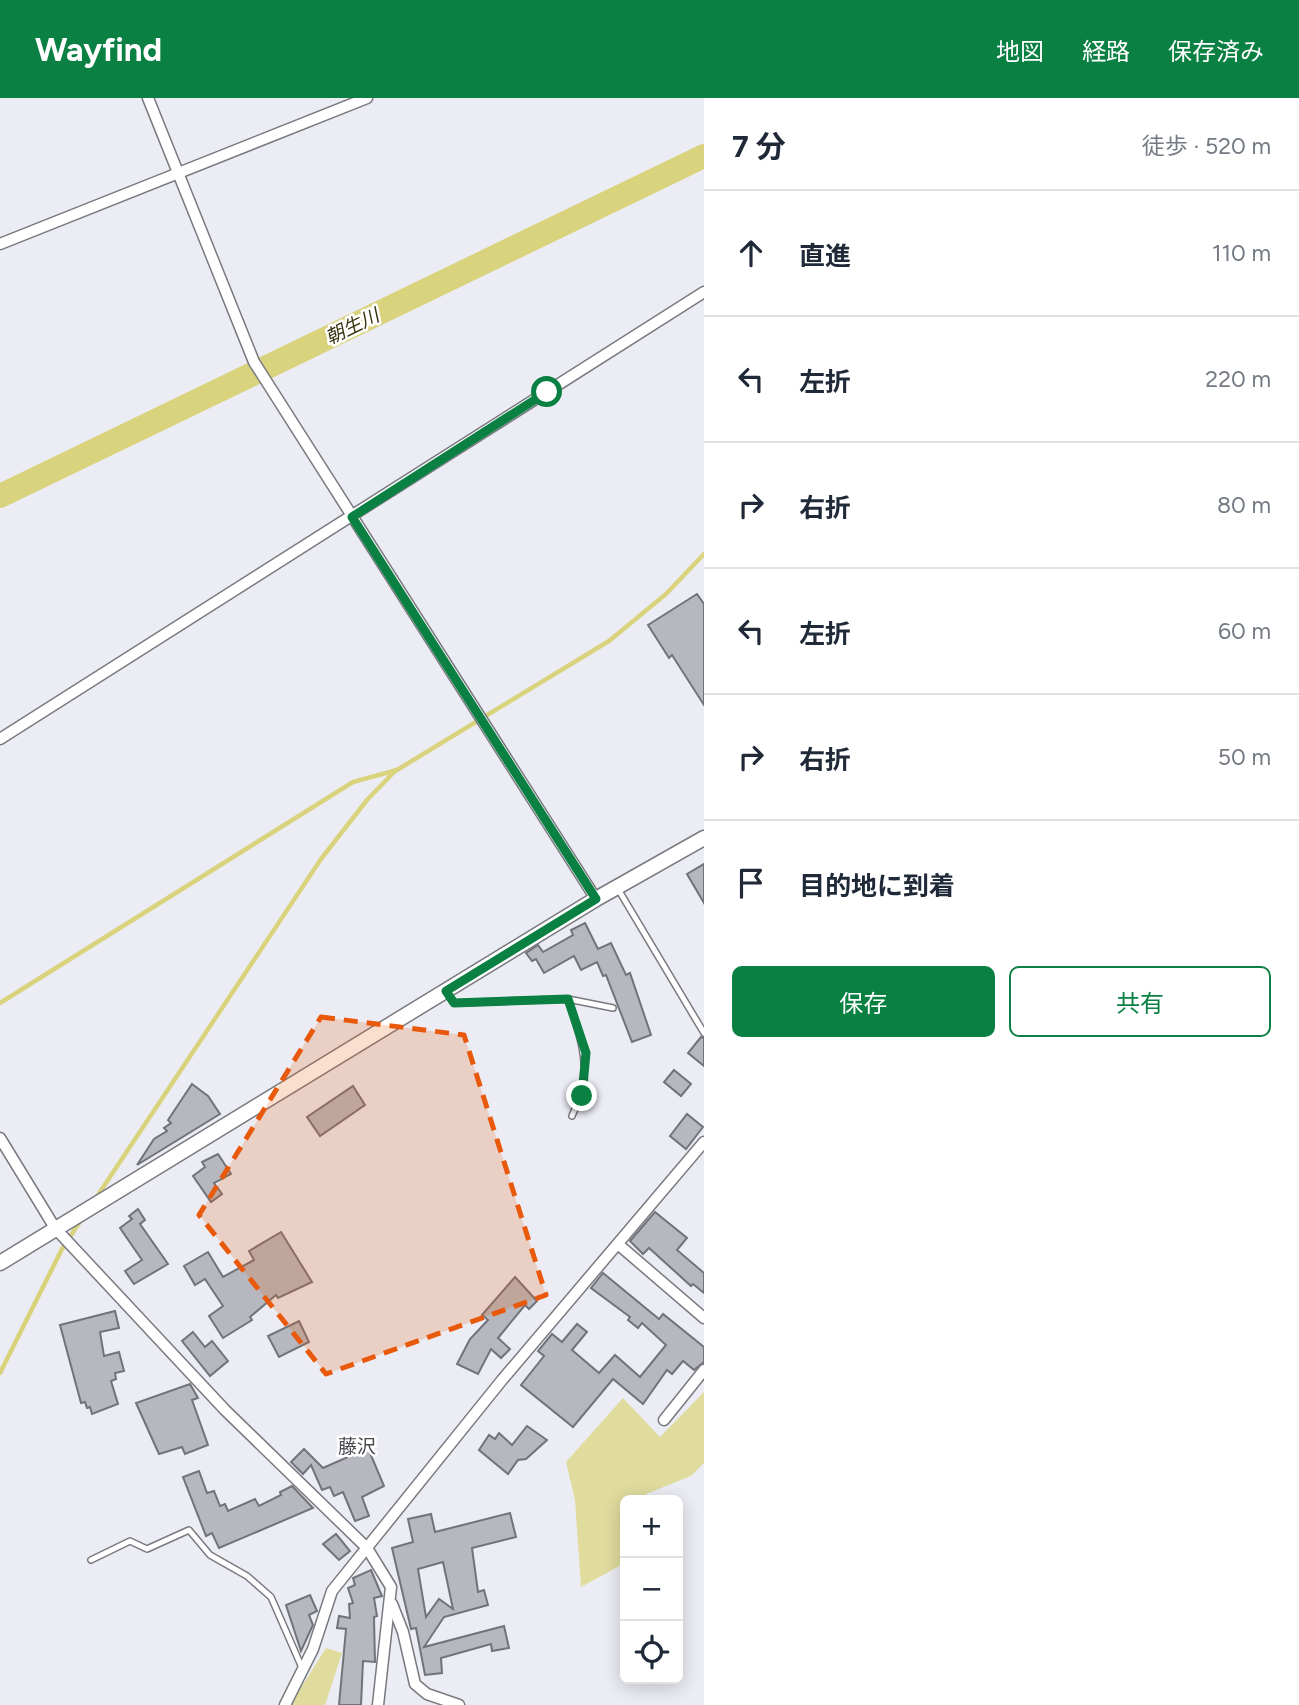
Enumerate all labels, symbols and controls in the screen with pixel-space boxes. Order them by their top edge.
text: Wayfind [35,30,162,69]
text: 地図 [996,37,1044,66]
text: 経路 [1082,37,1130,66]
text: 保存済み [1168,37,1264,66]
text: 7 分 [732,128,786,165]
text: 徒歩 · 520 m [1142,132,1271,160]
icon: ahead [732,234,770,272]
text: 110 m [1212,239,1271,267]
text: 直進 [799,240,851,272]
water label: 朝生川 [322,303,385,349]
icon: left [732,360,770,398]
text: 220 m [1205,365,1271,393]
text: 左折 [799,366,851,398]
route start [531,376,562,407]
icon: right [732,486,770,524]
text: 80 m [1217,491,1271,519]
text: 右折 [799,492,851,524]
icon: left [732,612,770,650]
text: 60 m [1218,617,1271,645]
text: 左折 [799,618,851,650]
icon: right [732,738,770,776]
text: 50 m [1218,743,1271,771]
text: 右折 [799,744,851,776]
icon: arrive [732,864,770,902]
text: 目的地に到着 [799,870,955,902]
button: 保存 [732,966,995,1037]
button: 共有 [1009,966,1271,1037]
route end [566,1080,597,1111]
district label: 藤沢 [338,1435,376,1458]
map controls [620,1495,683,1684]
button: + [620,1495,683,1558]
button: − [620,1558,683,1621]
button: locate [620,1621,683,1684]

